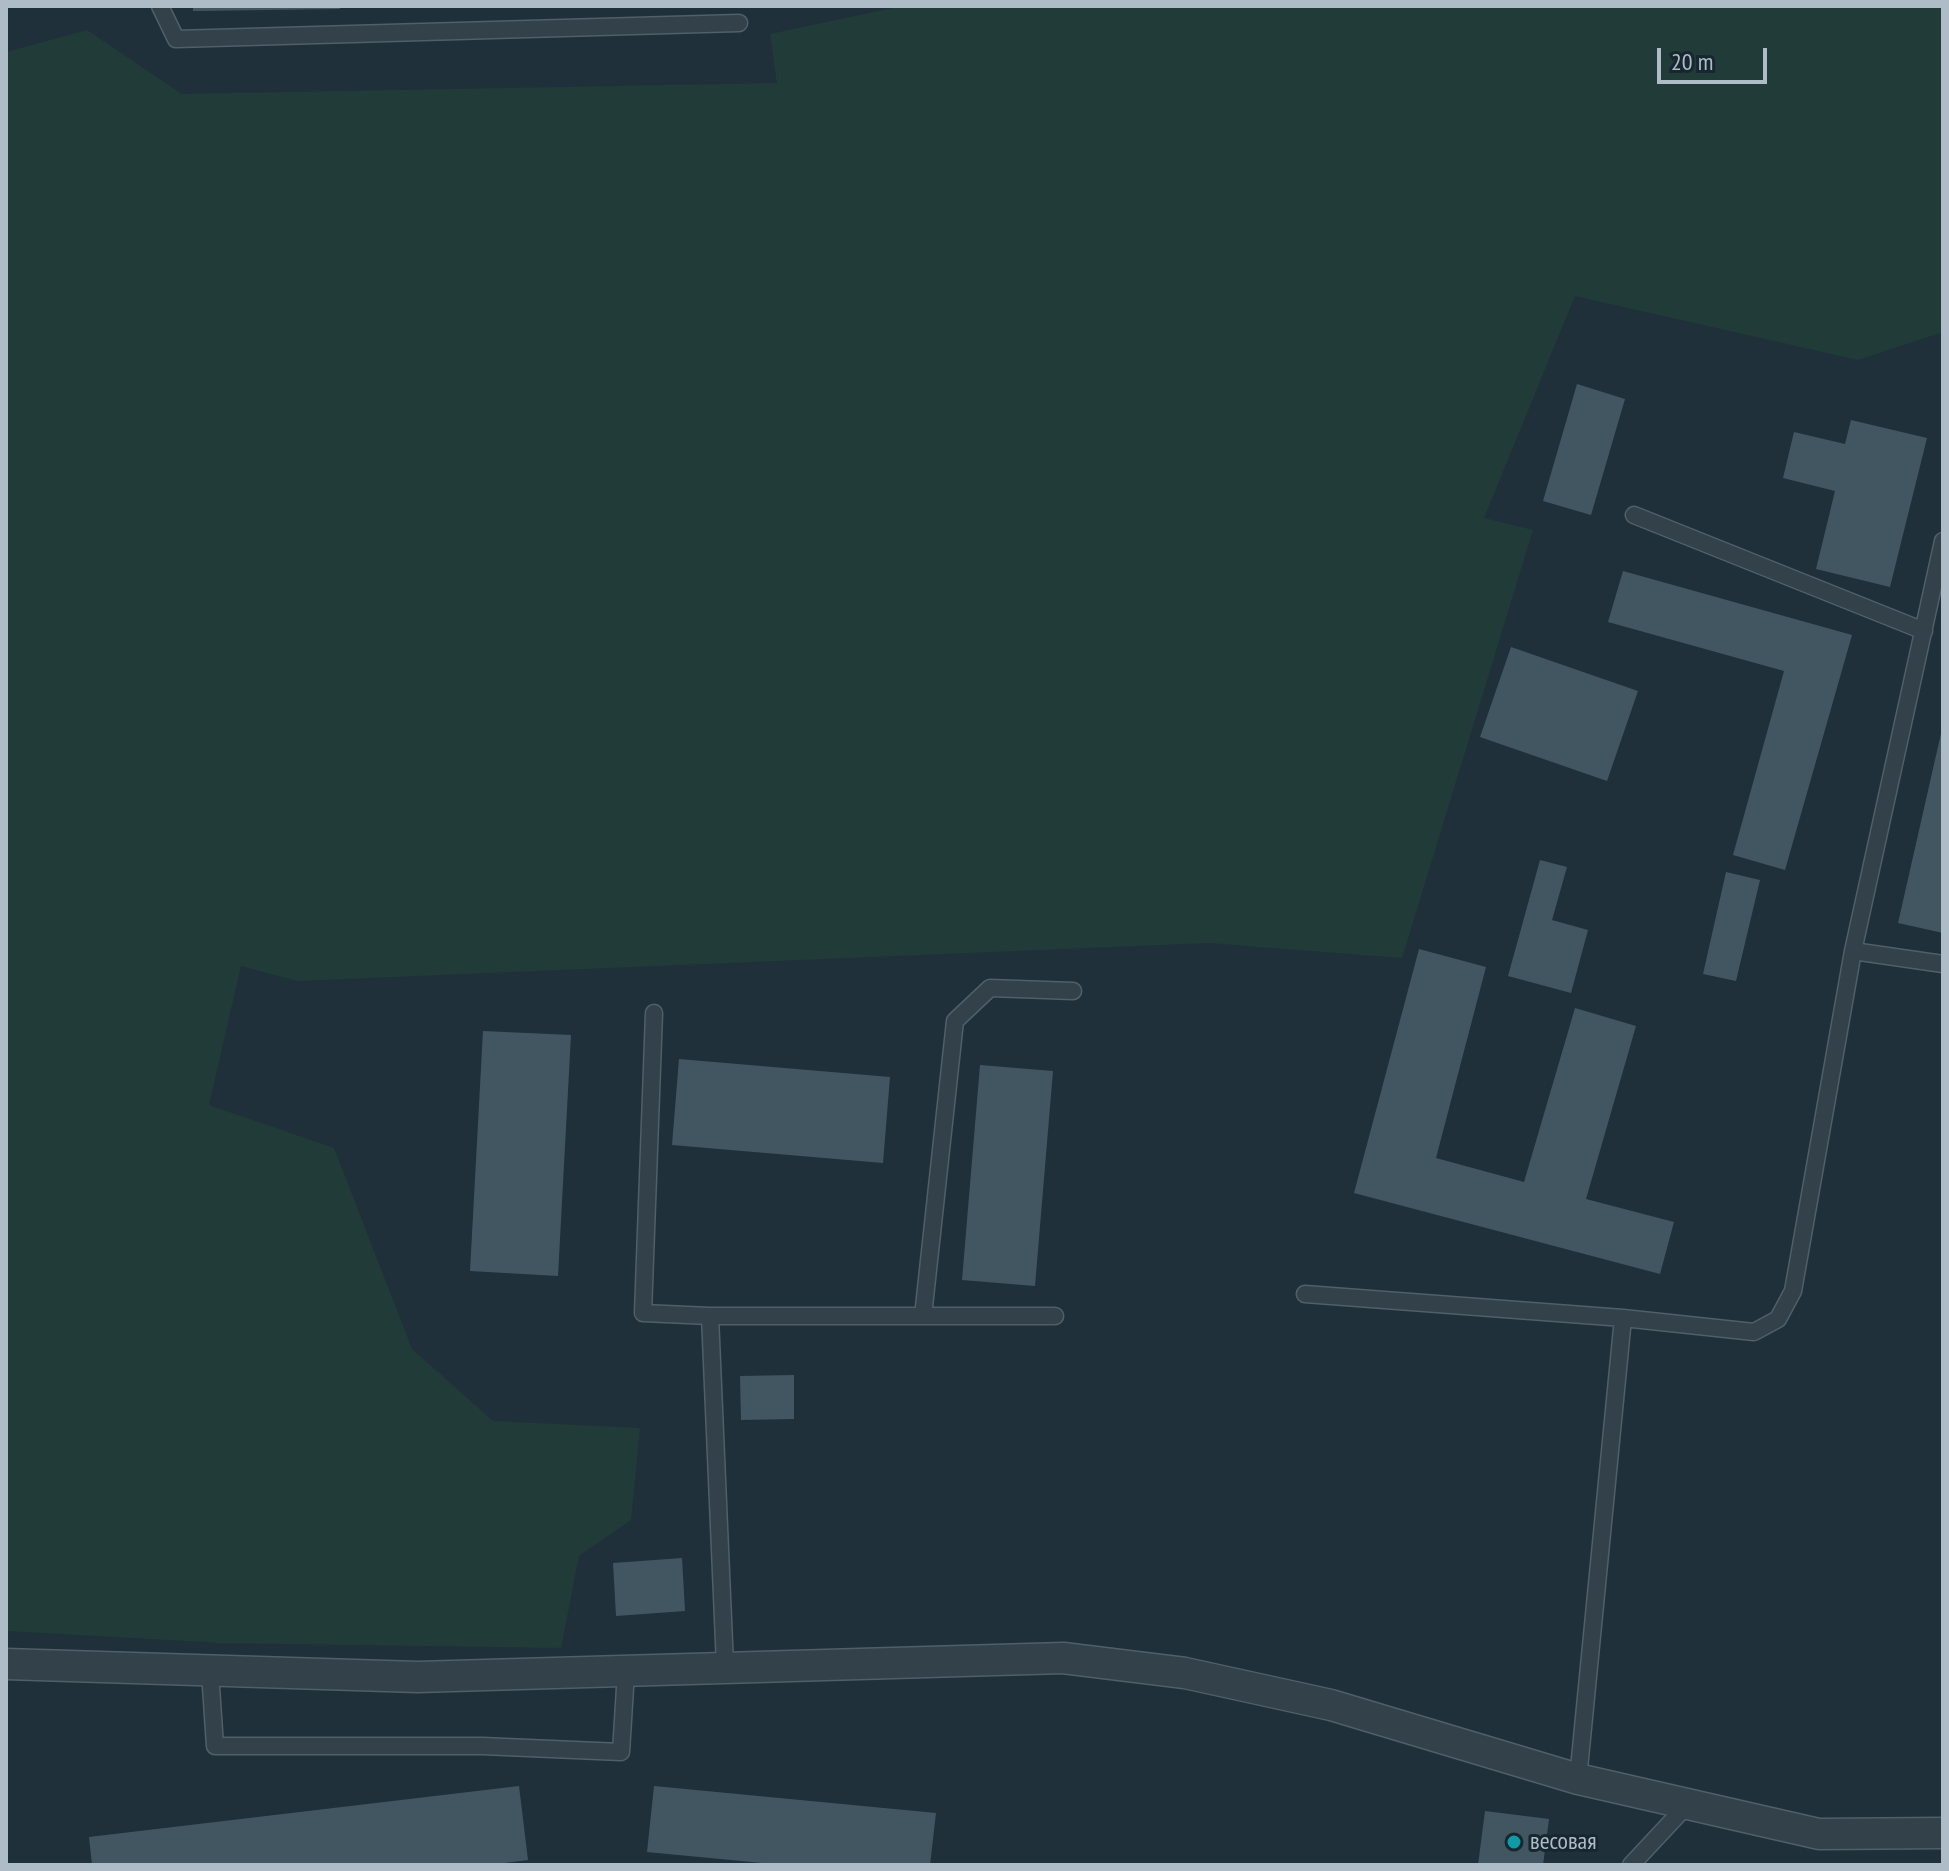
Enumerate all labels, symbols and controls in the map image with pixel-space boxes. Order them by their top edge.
scale bar [1661,32,1771,82]
text: 20 m [1671,46,1713,77]
place label: весовая [1530,1828,1596,1856]
marker: весовая [1505,1833,1523,1851]

